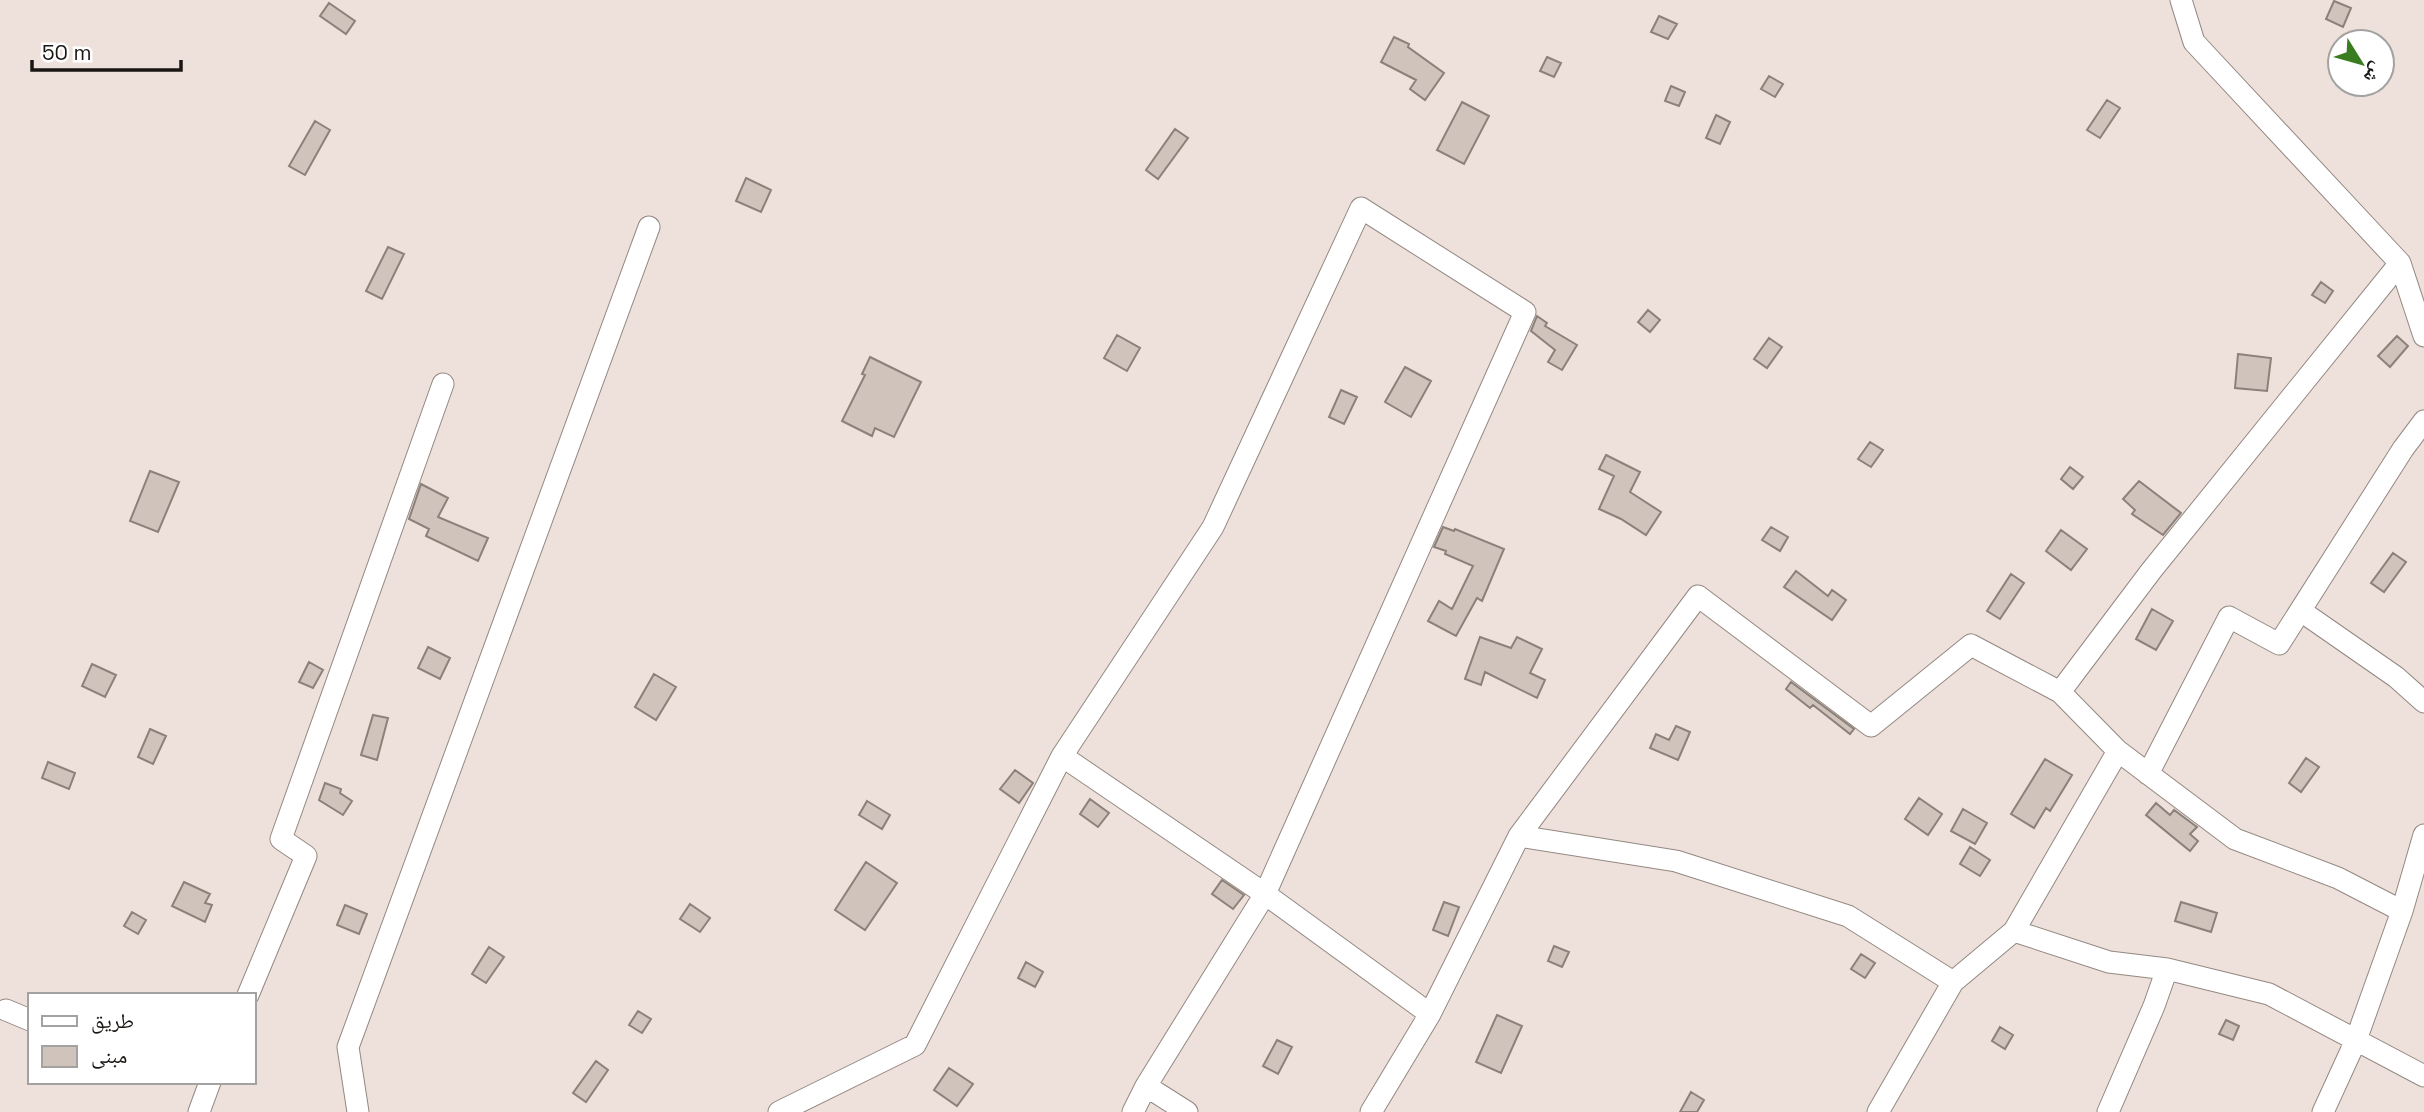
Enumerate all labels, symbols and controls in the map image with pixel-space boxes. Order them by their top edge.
scale bar [32,28,180,72]
north arrow [2326,28,2396,98]
text: 50 m [42,39,92,66]
text: ش [2358,57,2390,89]
legend [28,993,256,1084]
text: طريق [91,1007,134,1034]
text: مبنى [91,1042,127,1069]

